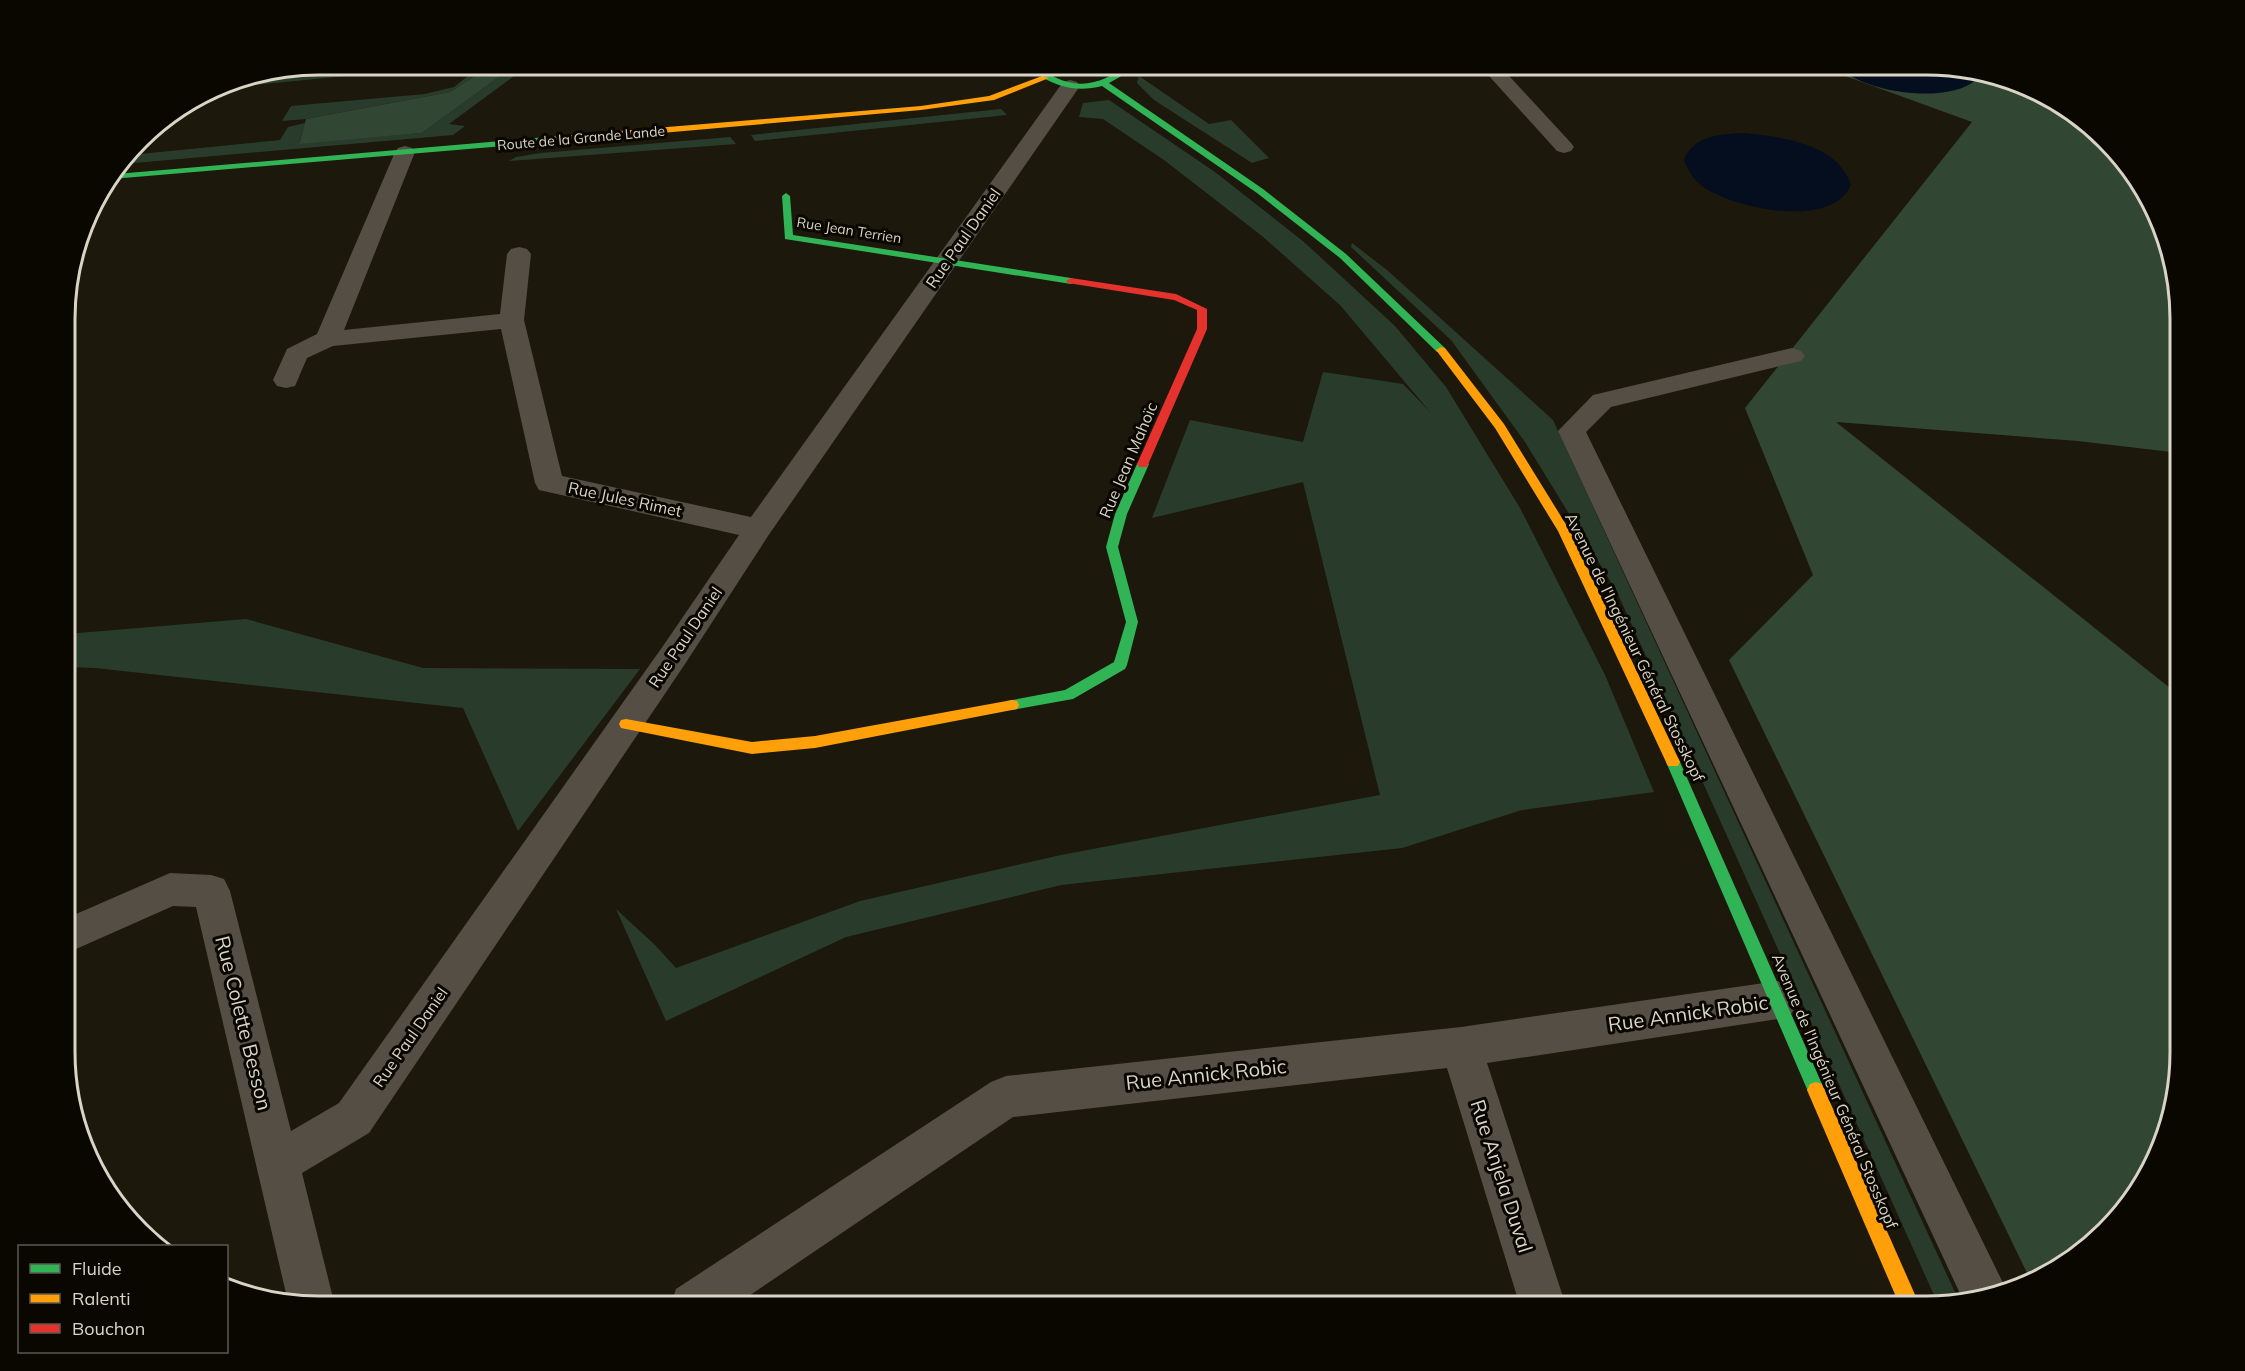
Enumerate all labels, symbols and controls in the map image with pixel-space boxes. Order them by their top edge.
street label: Route de la Grande Lande [496,122,666,154]
street label: Rue Paul Daniel [921,184,1005,292]
street label: Rue Jean Terrien [795,213,903,247]
street label: Rue Jean Mahoïc [1095,399,1161,521]
street label: Rue Jules Rimet [566,477,684,521]
street label: Avenue de l'Ingénieur Général Stosskopf [1561,509,1709,785]
street label: Rue Paul Daniel [644,583,726,691]
street label: Rue Colette Besson [210,933,278,1113]
street label: Avenue de l'Ingénieur Général Stosskopf [1768,950,1902,1232]
street label: Rue Paul Daniel [368,983,452,1091]
street label: Rue Annick Robic [1606,989,1770,1037]
street label: Rue Annick Robic [1124,1053,1288,1095]
street label: Rue Anjela Duval [1466,1096,1538,1256]
legend [18,1245,228,1353]
text: Fluide [72,1257,122,1280]
text: Ralenti [72,1287,130,1310]
text: Bouchon [72,1317,145,1340]

